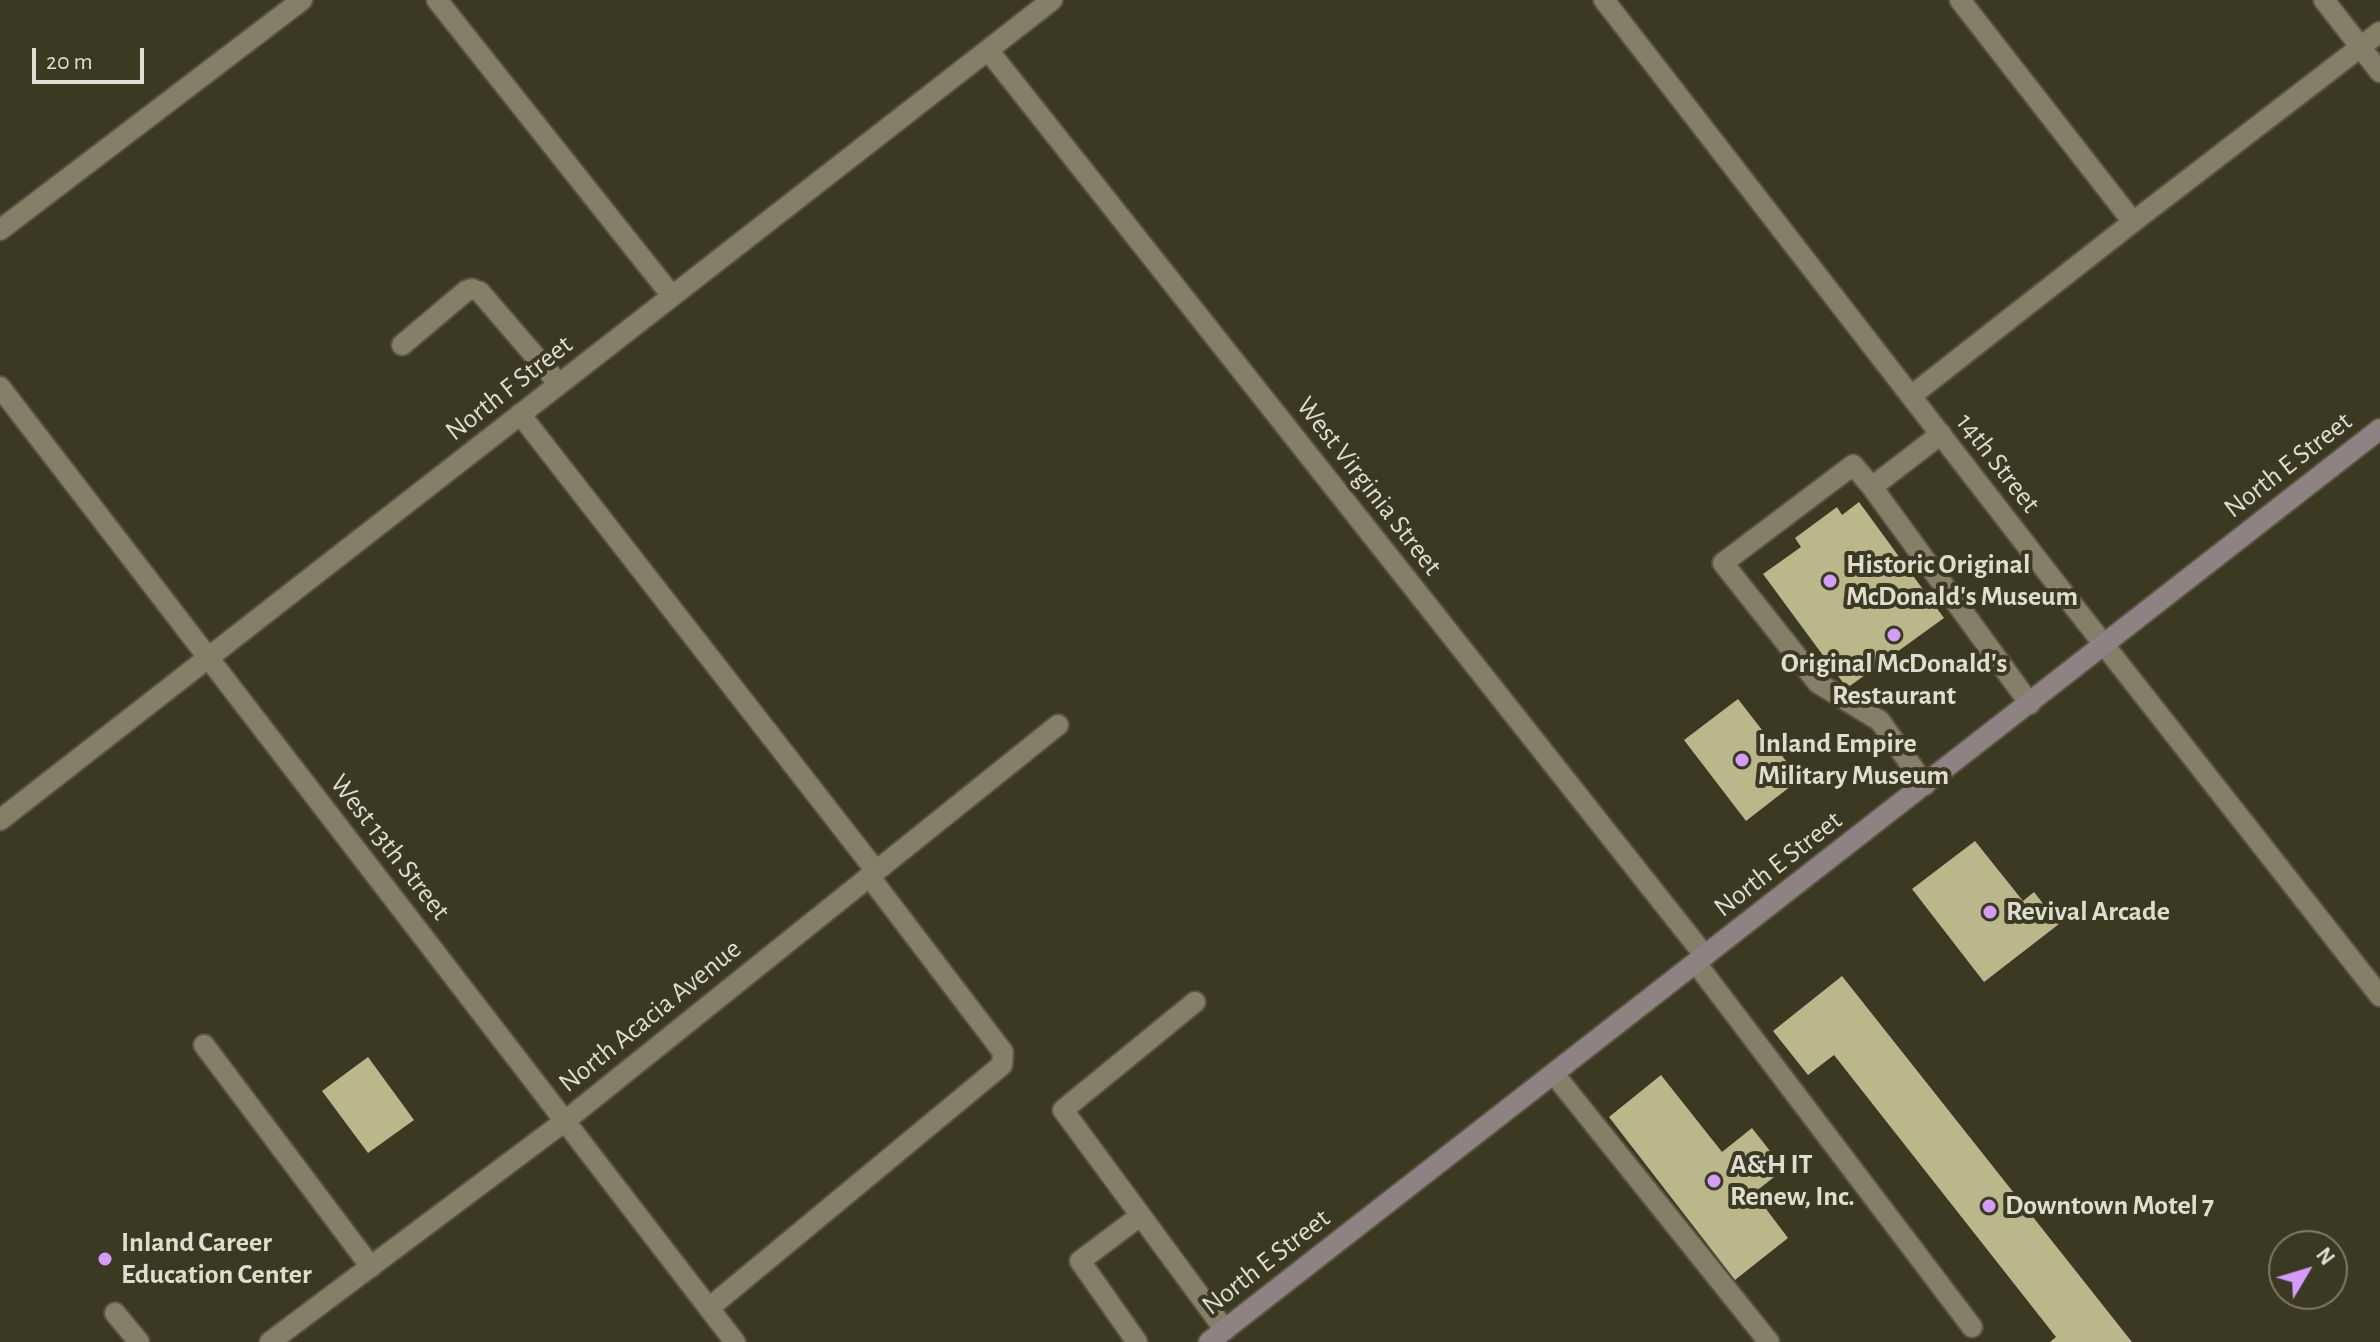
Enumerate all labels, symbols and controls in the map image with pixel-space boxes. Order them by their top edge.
scale bar [36,32,148,82]
text: 20 m [46,50,93,74]
street label: North F Street [439,328,579,448]
street label: West Virginia Street [1289,390,1449,582]
street label: North E Street [2217,405,2359,525]
street label: 14th Street [1949,407,2047,519]
place label: Historic Original McDonald's Museum [1846,548,2078,614]
marker: Historic Original McDonald's Museum [1821,572,1839,590]
marker: Original McDonald's Restaurant [1885,626,1903,644]
place label: Original McDonald's Restaurant [1781,647,2007,713]
place label: Inland Empire Military Museum [1758,727,1949,793]
marker: Inland Empire Military Museum [1733,751,1751,769]
street label: West 13th Street [323,767,457,927]
street label: North E Street [1707,804,1849,924]
place label: Revival Arcade [2006,895,2170,929]
marker: Revival Arcade [1981,903,1999,921]
street label: North Acacia Avenue [552,932,748,1100]
place label: A&H IT Renew, Inc. [1730,1148,1855,1214]
marker: A&H IT Renew, Inc. [1705,1172,1723,1190]
place label: Downtown Motel 7 [2005,1189,2214,1223]
marker: Downtown Motel 7 [1980,1197,1998,1215]
street label: North E Street [1195,1202,1337,1322]
place label: Inland Career Education Center [121,1226,312,1292]
north arrow [2268,1230,2348,1310]
text: N [2312,1244,2339,1269]
marker: Inland Career Education Center [96,1250,114,1268]

